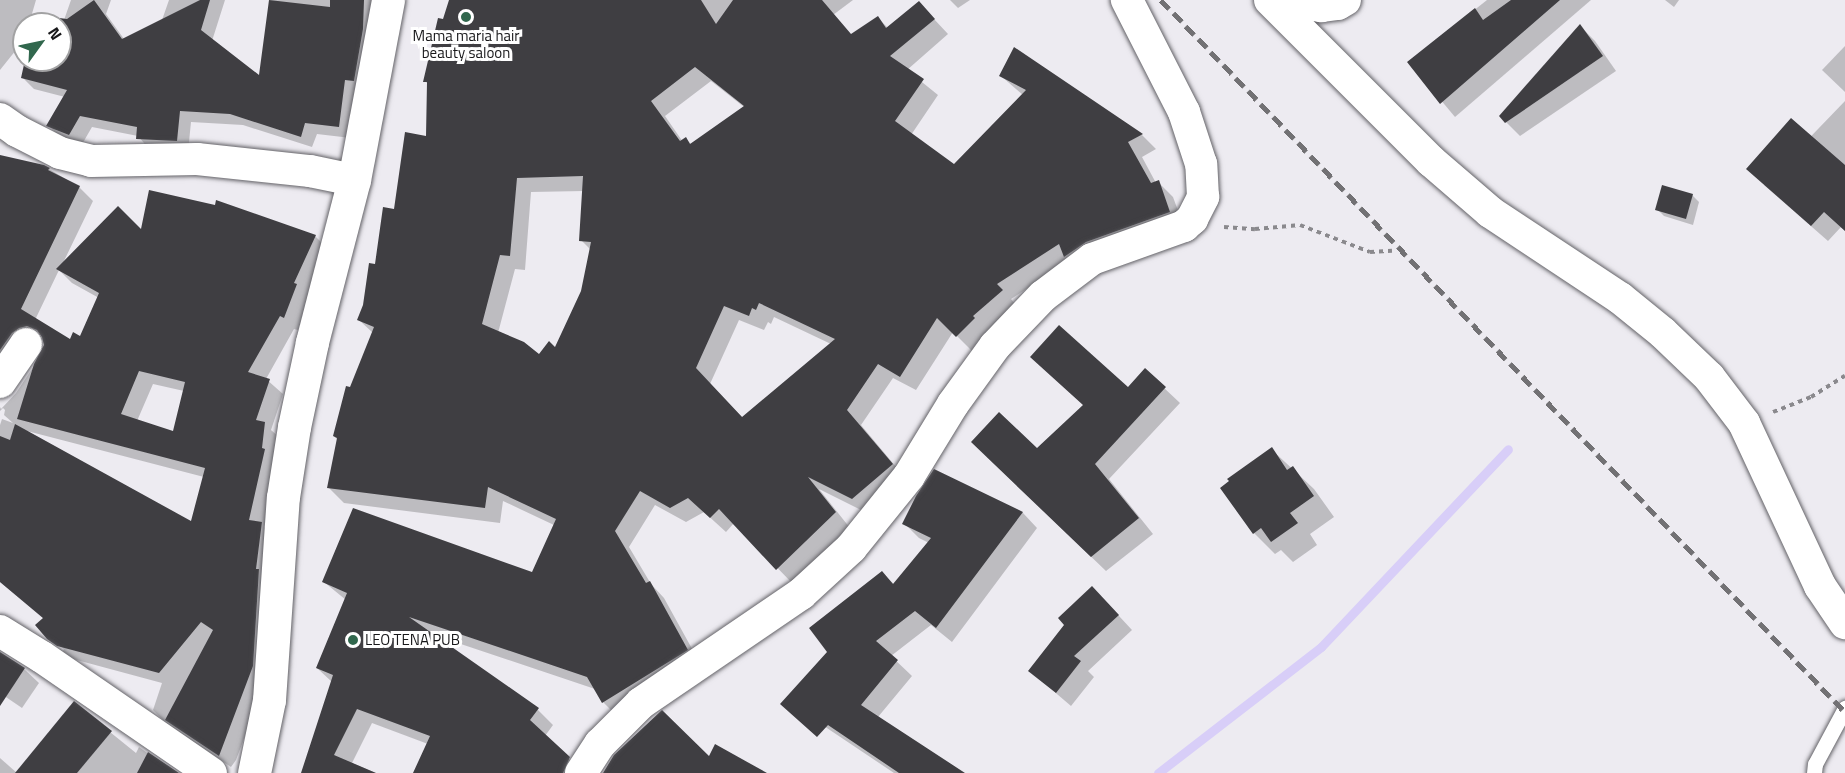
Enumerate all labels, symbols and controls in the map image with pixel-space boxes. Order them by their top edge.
marker: Mama maria hair beauty saloon [459,10,473,24]
north arrow [12,12,72,72]
text: N [42,22,69,44]
place label: Mama maria hair beauty saloon [413,26,519,61]
place label: LEO TENA PUB [365,631,460,649]
marker: LEO TENA PUB [346,633,360,647]

